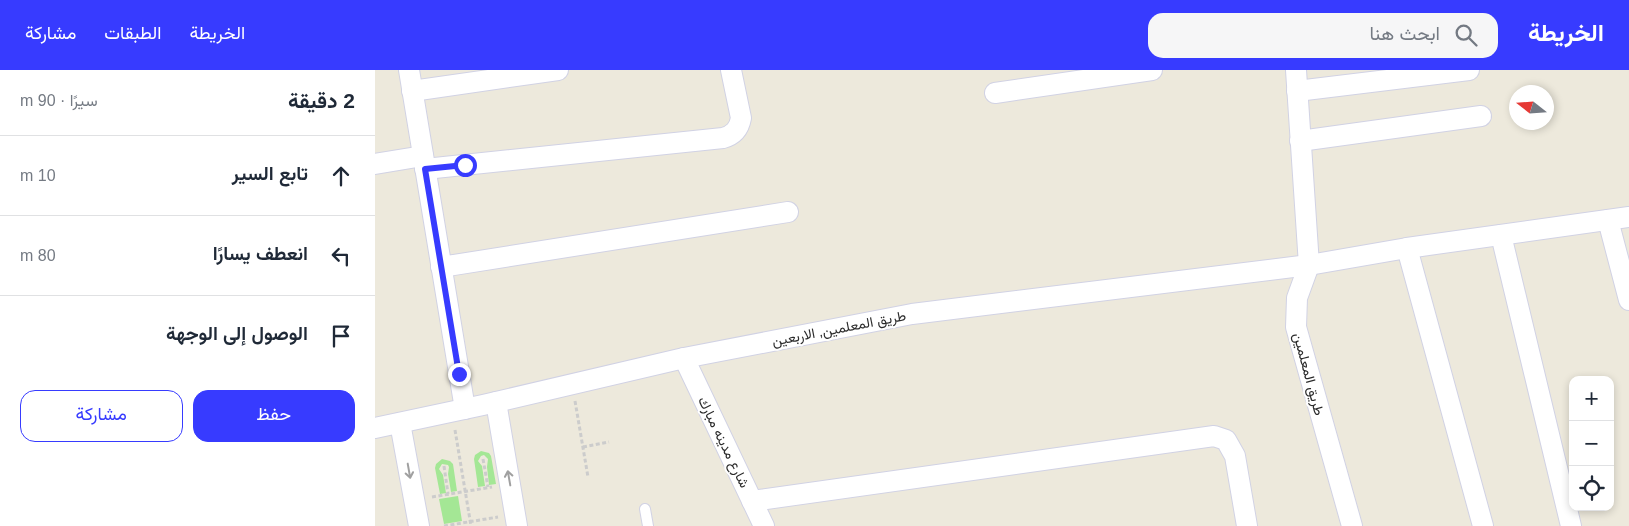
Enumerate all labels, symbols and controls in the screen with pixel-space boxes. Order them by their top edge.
search box [1148,13,1498,58]
text: الخريطة [1528,19,1604,46]
icon: search [1452,21,1480,49]
text: مشاركة [25,23,76,43]
text: الطبقات [104,23,161,43]
text: الخريطة [189,23,245,43]
text: ابحث هنا [1370,23,1440,44]
north arrow [1509,85,1554,130]
text: 2 دقيقة [288,89,355,112]
text: سيرًا · 90 m [20,92,98,109]
route start [454,154,477,177]
icon: ahead [327,162,355,190]
text: تابع السير [232,163,308,184]
text: 10 m [20,167,56,184]
icon: left [327,242,355,270]
text: انعطف يسارًا [213,243,308,264]
text: 80 m [20,247,56,264]
street label: طريق المعلمين, الاربعين [771,307,908,350]
icon: arrive [327,322,355,350]
text: الوصول إلى الوجهة [166,323,308,344]
street label: طريق المعلمين [1289,331,1328,417]
route end [448,363,471,386]
map controls [1569,376,1614,511]
button: + [1569,376,1614,421]
button: مشاركة [20,390,183,442]
button: حفظ [193,390,355,442]
street label: شارع مدينه مبارك [692,394,753,491]
button: − [1569,421,1614,466]
one-way arrow [404,463,414,479]
button: locate [1569,466,1614,511]
one-way arrow [503,470,513,486]

